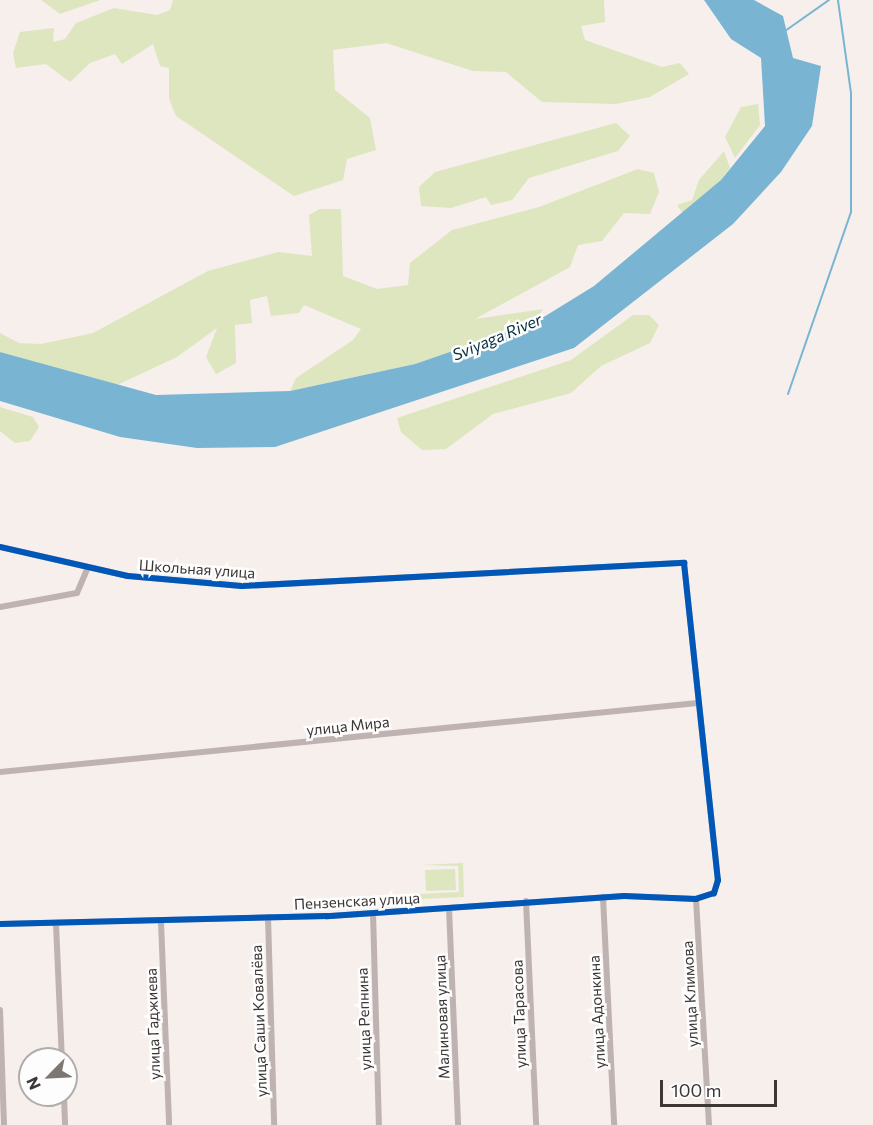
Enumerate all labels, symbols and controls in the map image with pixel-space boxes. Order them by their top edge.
water label: Sviyaga River [449,310,545,364]
street label: Школьная улица [138,556,256,582]
street label: улица Мира [306,713,390,739]
street label: Пензенская улица [293,889,421,913]
street label: улица Климова [678,940,702,1048]
street label: улица Саши Ковалёва [247,945,271,1097]
street label: Малиновая улица [431,955,453,1079]
street label: улица Адонкина [585,955,609,1069]
street label: улица Тарасова [508,959,530,1069]
street label: улица Репнина [353,967,375,1071]
street label: улица Гаджиева [142,968,164,1080]
north arrow [18,1047,78,1107]
scale bar [663,1068,780,1106]
text: N [22,1074,44,1093]
text: 100 m [671,1079,721,1101]

